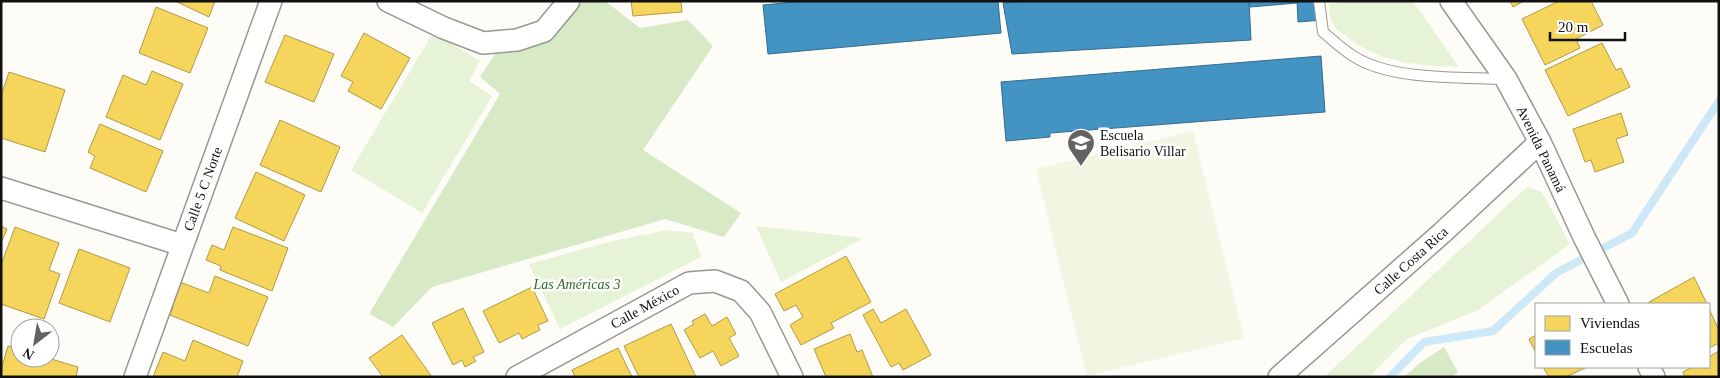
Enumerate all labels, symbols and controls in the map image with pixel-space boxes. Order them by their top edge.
scale bar [1550,10,1625,42]
text: 20 m [1558,19,1589,35]
street label: Avenida Panamá [1514,103,1569,195]
school or university icon: Escuela Belisario Villar [1066,128,1096,167]
place label: Escuela Belisario Villar [1100,128,1186,159]
street label: Calle 5 C Norte [181,145,225,233]
street label: Calle Costa Rica [1371,223,1452,298]
park label: Las Américas 3 [533,277,620,292]
street label: Calle México [608,282,682,332]
legend [1535,303,1710,368]
text: Viviendas [1580,315,1640,331]
north arrow [10,318,60,368]
text: Escuelas [1580,340,1633,356]
text: N [20,345,37,363]

